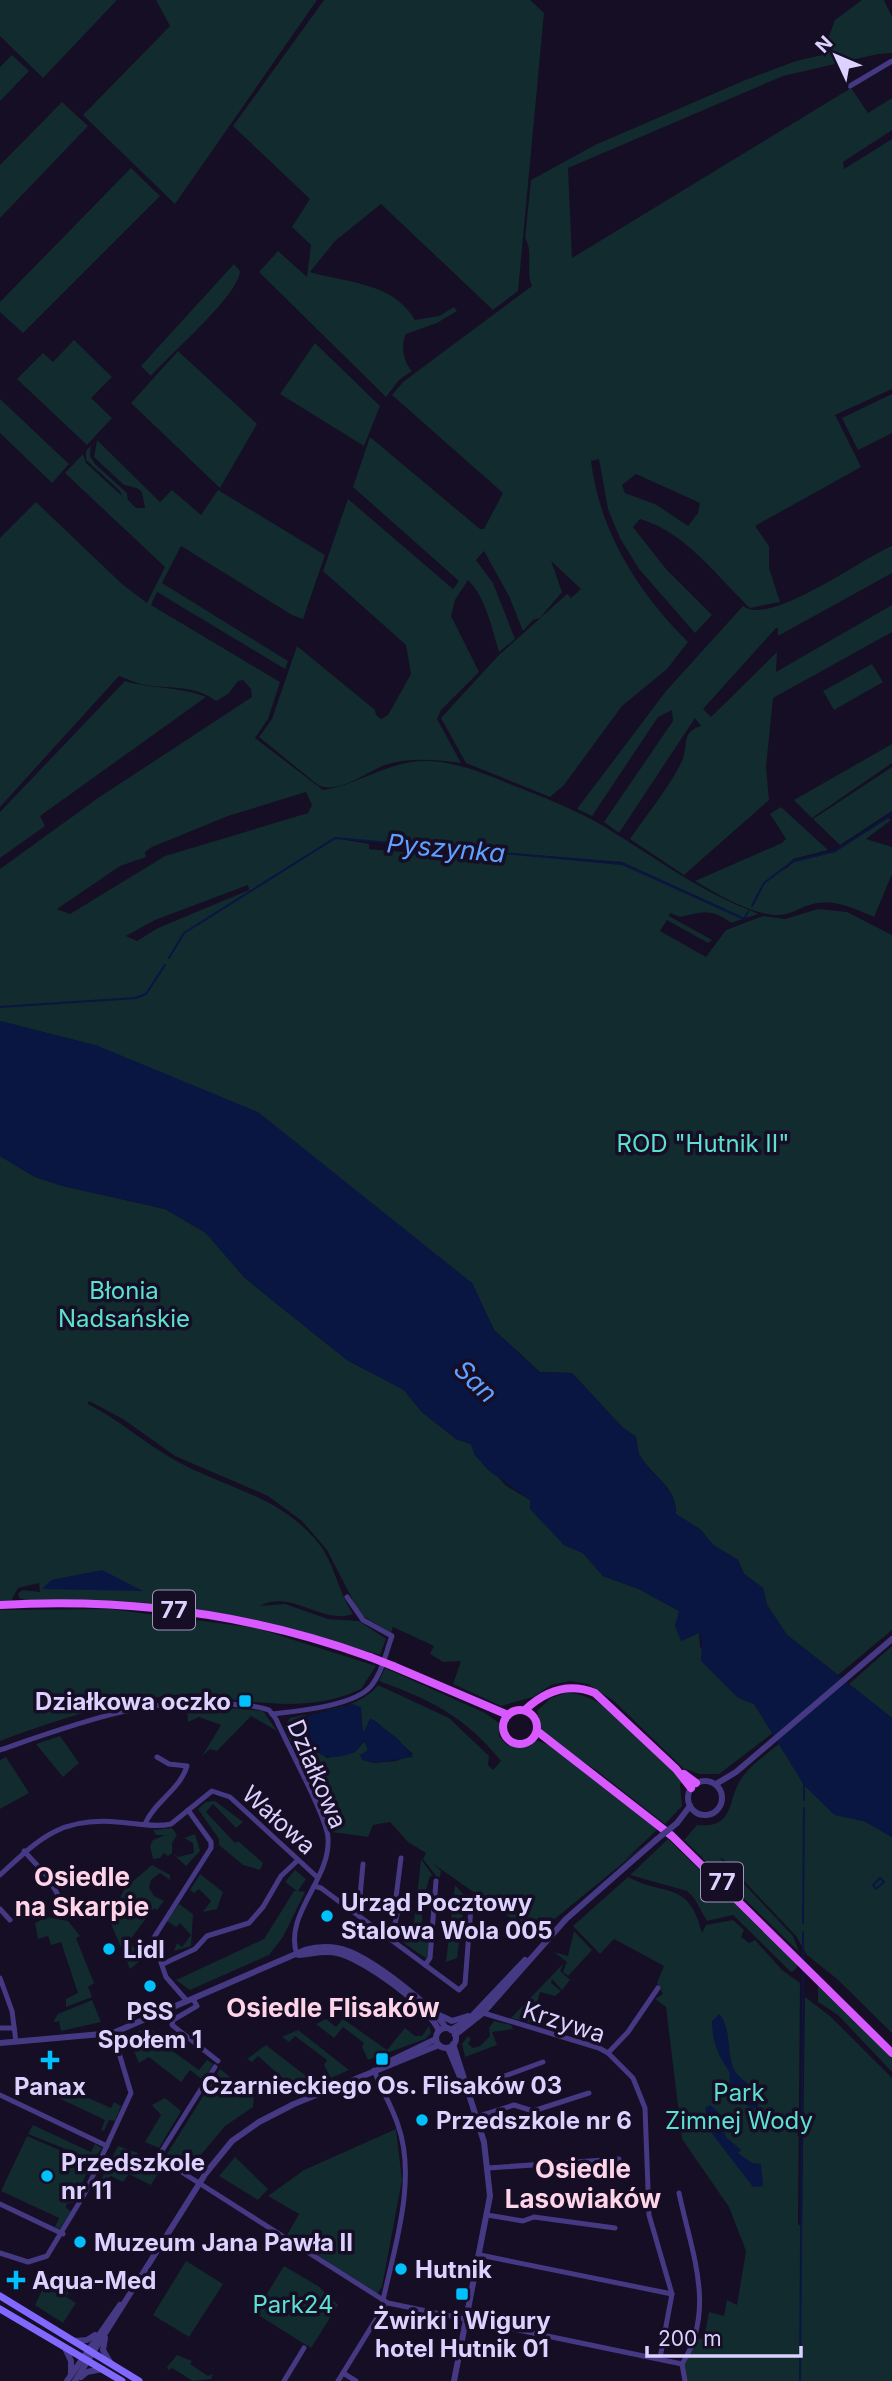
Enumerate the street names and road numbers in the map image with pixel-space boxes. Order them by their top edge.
road number: 77 [153,1590,195,1630]
street label: Działkowa [281,1715,353,1833]
street label: Wałowa [236,1780,322,1860]
road number: 77 [701,1862,743,1901]
street label: Krzywa [519,1995,609,2049]

